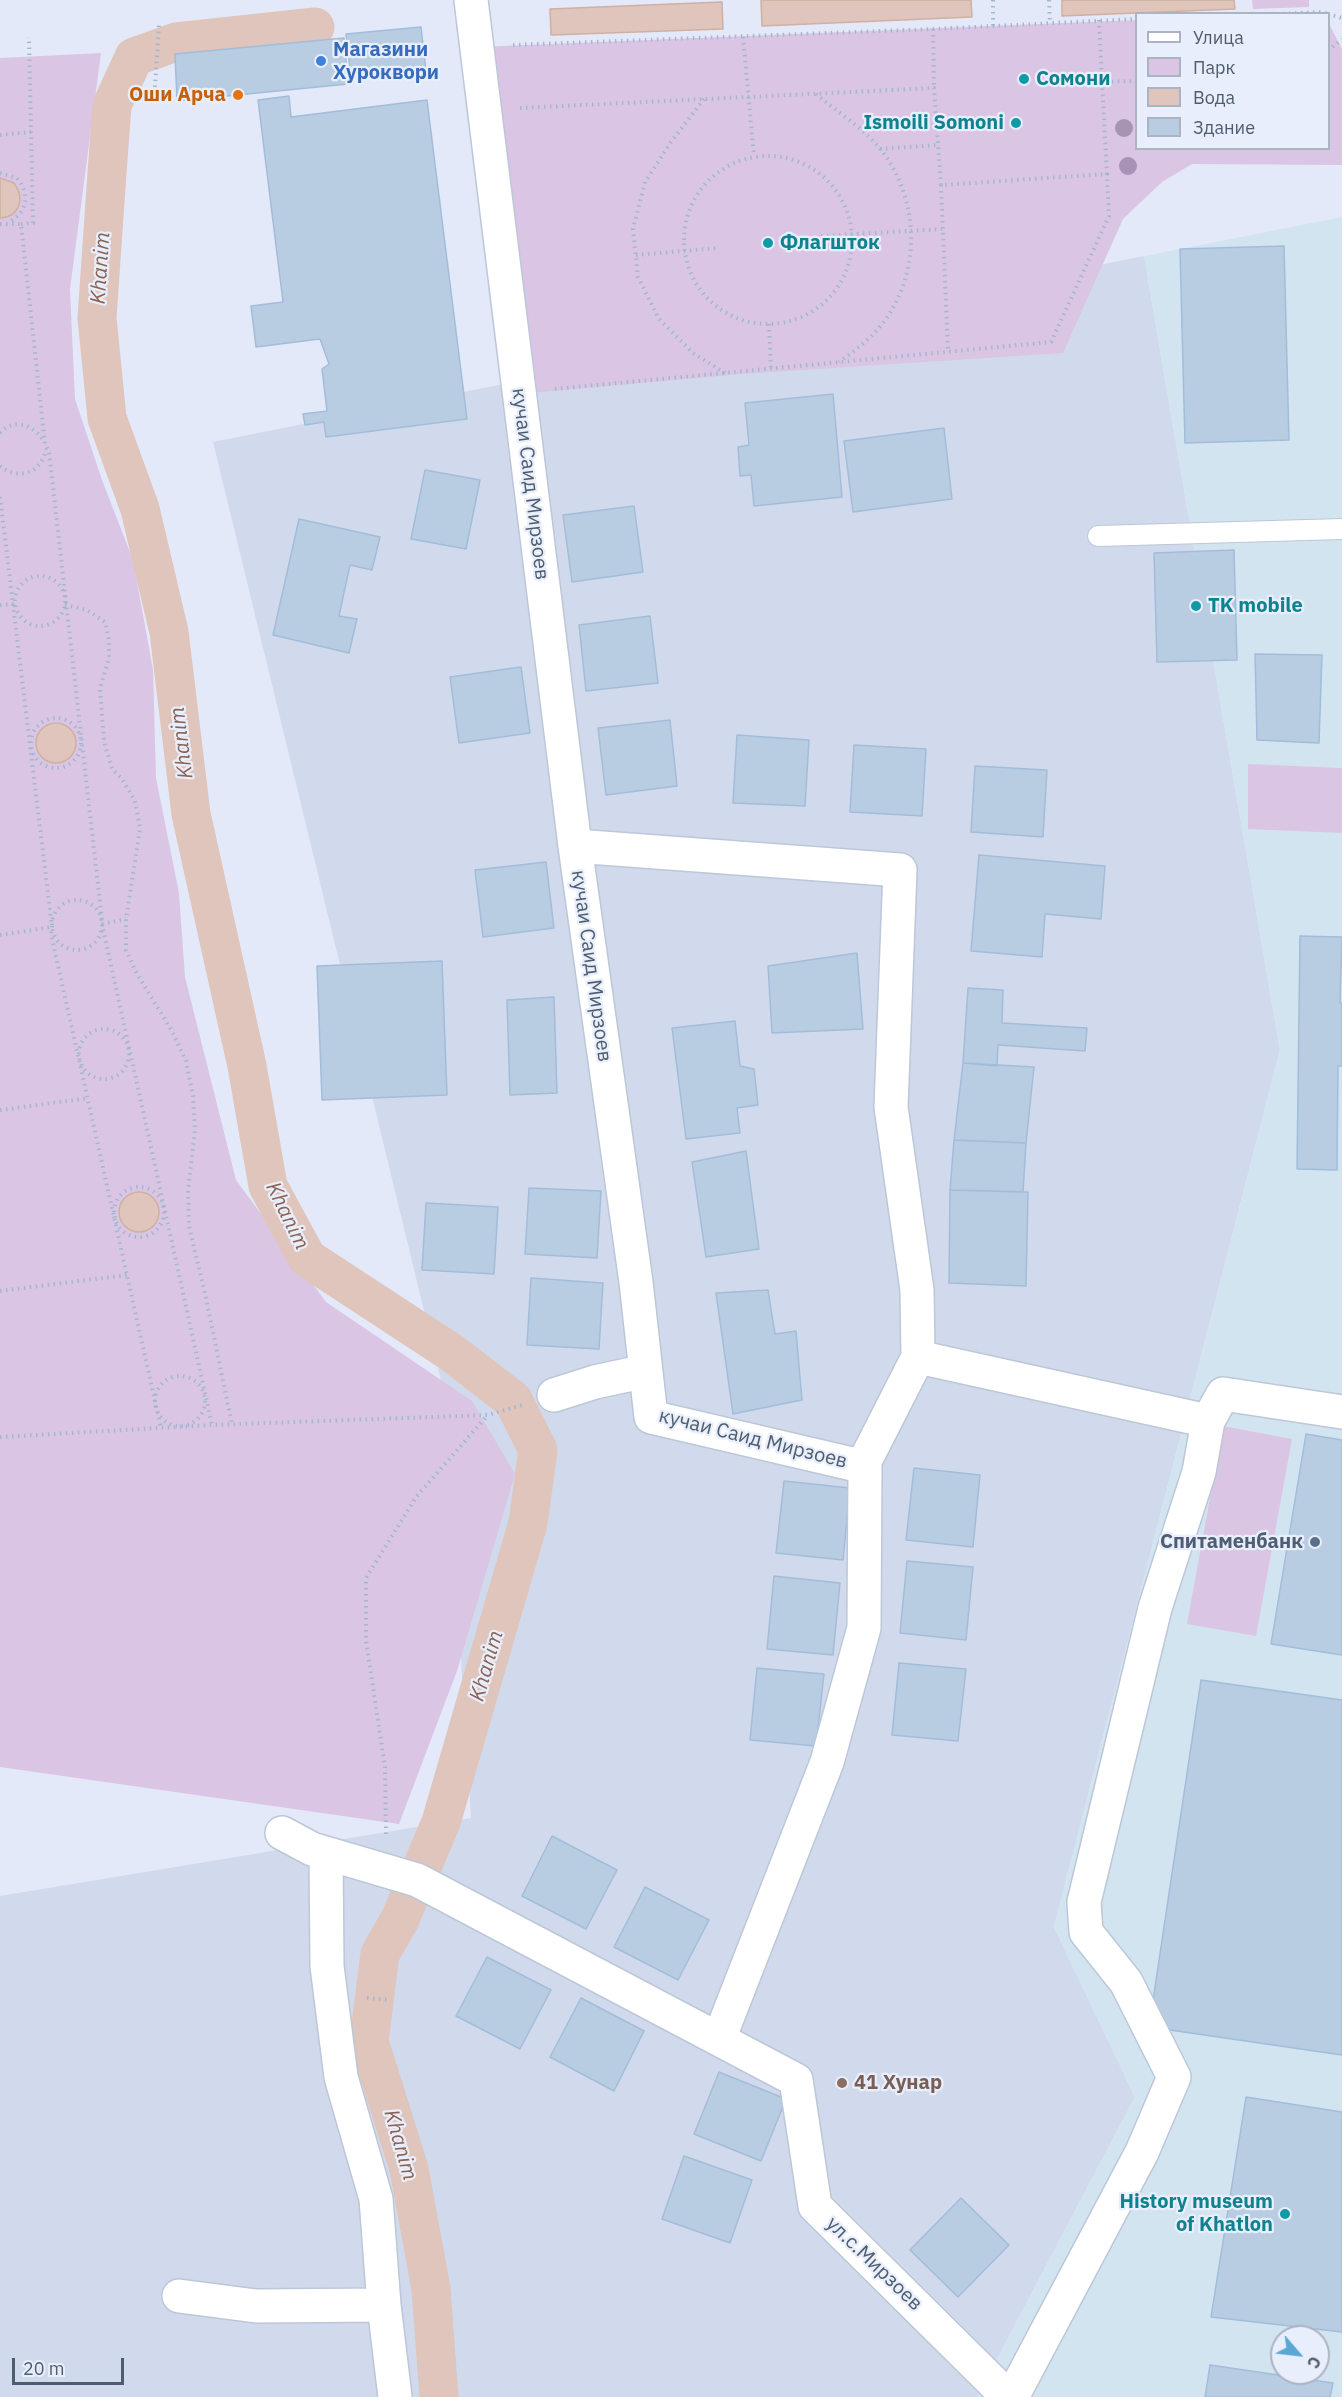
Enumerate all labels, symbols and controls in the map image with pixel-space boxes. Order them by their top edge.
legend [1135,12,1330,150]
text: Улица [1193,26,1244,49]
place label: Магазини Хуроквори [333,38,439,85]
marker: Магазини Хуроквори [314,54,328,68]
text: Парк [1193,56,1235,79]
place label: Сомони [1036,67,1110,91]
marker: Сомони [1017,72,1031,86]
place label: Оши Арча [129,83,226,107]
text: Вода [1193,86,1235,109]
marker: Оши Арча [231,88,245,102]
place label: Ismoili Somoni [863,111,1004,135]
marker: Ismoili Somoni [1009,116,1023,130]
text: Здание [1193,116,1255,139]
water label: Khanim [86,231,116,305]
place label: Флагшток [780,231,880,255]
marker: Флагшток [761,236,775,250]
street label: кучаи Саид Мирзоев [506,387,554,581]
place label: TK mobile [1208,594,1303,618]
marker: TK mobile [1189,599,1203,613]
water label: Khanim [165,706,199,780]
street label: кучаи Саид Мирзоев [566,869,616,1063]
water label: Khanim [260,1178,314,1254]
street label: кучаи Саид Мирзоев [656,1404,850,1474]
place label: Спитаменбанк [1160,1530,1303,1554]
marker: Спитаменбанк [1308,1535,1322,1549]
water label: Khanim [465,1628,509,1704]
place label: 41 Хунар [854,2071,942,2095]
marker: 41 Хунар [835,2076,849,2090]
water label: Khanim [378,2107,422,2183]
place label: History museum of Khatlon [1119,2190,1273,2237]
marker: History museum of Khatlon [1278,2207,1292,2221]
street label: ул.с.Мирзоев [821,2212,927,2316]
north arrow [1270,2325,1330,2385]
scale bar [15,2346,128,2384]
text: С [1303,2353,1325,2372]
text: 20 m [23,2357,65,2380]

